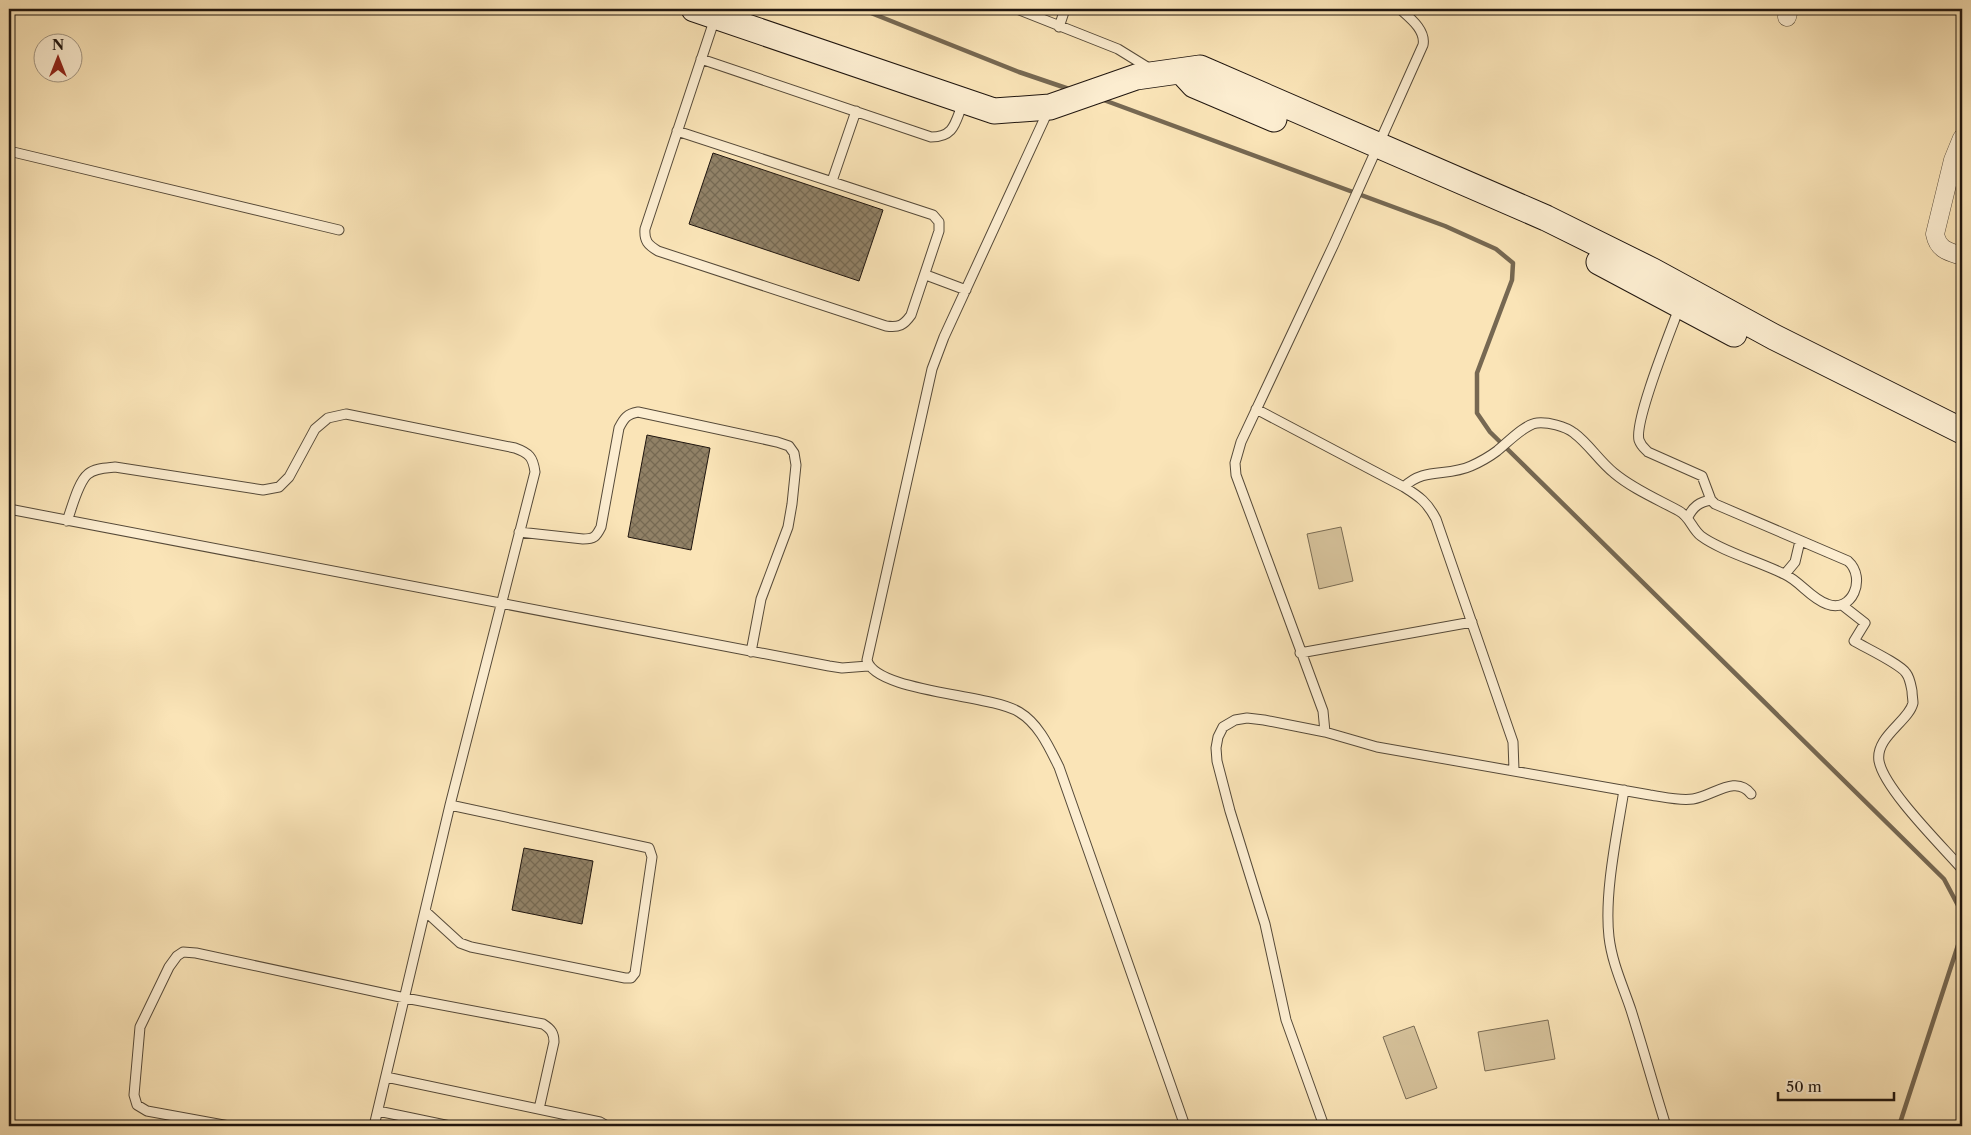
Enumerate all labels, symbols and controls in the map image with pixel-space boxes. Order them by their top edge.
north arrow [32,32,82,82]
text: N [52,36,64,54]
scale bar [1778,1070,1895,1102]
text: 50 m [1786,1077,1822,1096]

